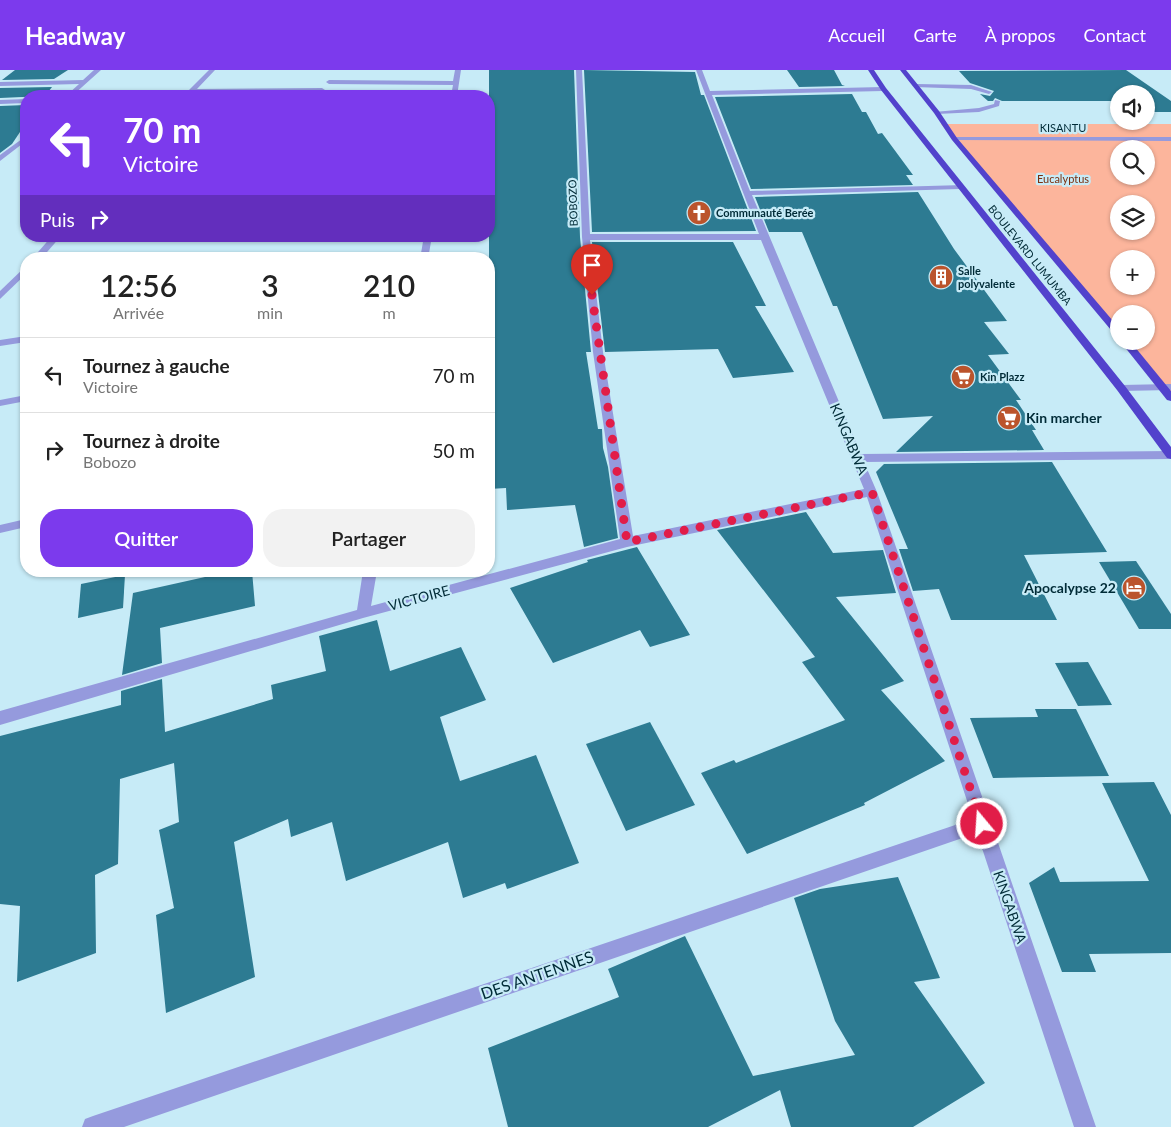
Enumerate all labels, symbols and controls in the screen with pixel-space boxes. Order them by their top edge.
text: Headway [25,21,125,50]
text: Accueil [828,24,885,46]
text: Carte [913,24,957,46]
text: À propos [985,24,1056,46]
text: Contact [1084,24,1146,46]
map controls [1110,85,1155,350]
button: sound [1110,85,1155,130]
text: 70 m [123,108,201,150]
icon: left [40,110,105,175]
street label: KISANTU [1040,121,1086,134]
button: search [1110,140,1155,185]
text: Victoire [123,150,198,177]
park label: Eucalyptus [1037,172,1089,185]
street label: BOBOZO [565,179,580,227]
button: layers [1110,195,1155,240]
church icon: Communauté Berée [686,200,712,226]
street label: BOULEVARD LUMUMBA [986,202,1075,308]
icon: right [85,205,113,233]
place label: Communauté Berée [716,206,814,219]
text: Puis [40,208,75,231]
pin [571,244,613,295]
button: + [1110,250,1155,295]
icon: arrive [578,251,606,279]
building icon: Salle polyvalente [928,264,954,290]
place label: Salle polyvalente [958,264,1015,290]
text: 12:56 [100,267,177,303]
text: 3 [261,267,279,303]
text: 210 [363,267,415,303]
text: Arrivée [113,303,164,322]
text: min [257,303,283,322]
text: m [382,303,396,322]
button: − [1110,305,1155,350]
text: Tournez à gauche [83,354,230,377]
icon: left [40,361,68,389]
text: 70 m [432,364,475,387]
supermarket icon: Kin Plazz [950,364,976,390]
place label: Kin Plazz [980,370,1024,383]
text: Victoire [83,377,138,396]
street label: KINGABWA [827,401,872,478]
supermarket icon: Kin marcher [996,405,1022,431]
place label: Kin marcher [1026,409,1102,426]
text: Tournez à droite [83,429,220,452]
icon: right [40,436,68,464]
text: 50 m [432,439,475,462]
text: Bobozo [83,452,136,471]
button: Quitter [40,509,253,567]
button: Partager [263,509,475,567]
hotel icon: Apocalypse 22 [1121,575,1147,601]
place label: Apocalypse 22 [1023,579,1116,596]
street label: VICTOIRE [386,581,451,614]
position arrow [955,797,1007,849]
street label: KINGABWA [990,868,1031,946]
street label: DES ANTENNES [478,946,596,1003]

